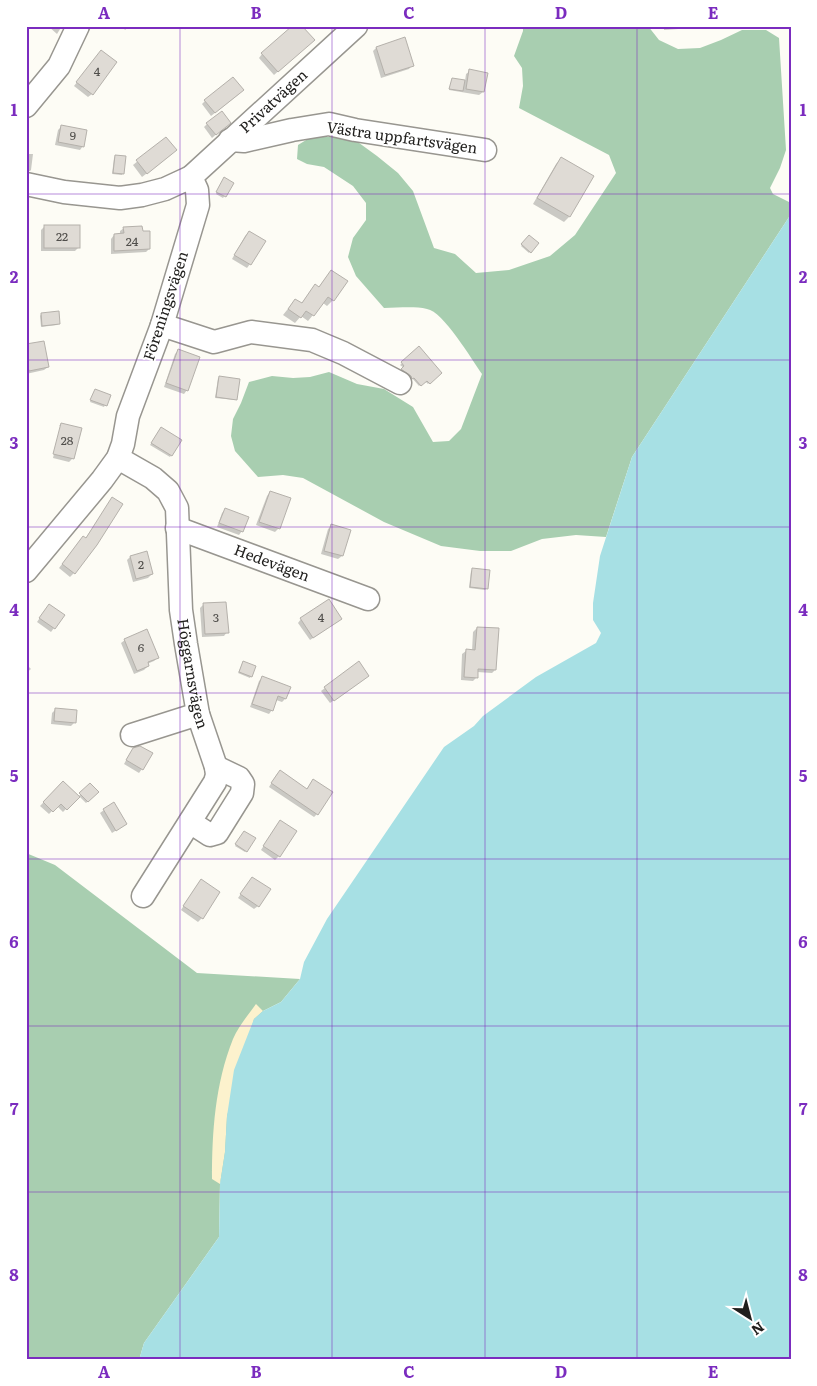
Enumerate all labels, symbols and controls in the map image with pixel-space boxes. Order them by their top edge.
text: A [98,0,110,24]
text: B [250,0,262,24]
text: C [403,0,415,24]
text: D [555,0,567,24]
text: E [708,0,719,24]
house number: 4 [94,62,101,80]
street label: Privatvägen [233,63,312,138]
text: 1 [11,97,18,121]
text: 1 [800,97,807,121]
street label: Västra uppfartsvägen [325,115,479,158]
house number: 9 [70,126,76,144]
house number: 22 [56,227,68,245]
house number: 24 [126,232,139,250]
street label: Föreningsvägen [136,248,193,363]
text: 2 [10,264,19,288]
text: 2 [799,264,808,288]
text: 3 [10,430,19,454]
text: 3 [799,430,808,454]
house number: 28 [61,431,74,449]
street label: Hedevägen [231,537,313,586]
house number: 2 [138,555,144,573]
text: 4 [9,597,19,621]
text: 4 [798,597,808,621]
house number: 3 [213,608,219,626]
house number: 4 [318,608,325,626]
street label: Höggarnsvägen [172,617,215,731]
house number: 6 [138,638,145,656]
text: 5 [10,763,19,787]
text: 5 [799,763,808,787]
text: 6 [9,929,19,953]
text: 6 [798,929,808,953]
text: 7 [10,1096,19,1120]
text: 7 [799,1096,808,1120]
text: 8 [9,1262,19,1286]
text: 8 [798,1262,808,1286]
north arrow [724,1294,774,1344]
text: N [747,1318,769,1341]
text: A [98,1359,110,1383]
text: B [250,1359,262,1383]
text: C [403,1359,415,1383]
text: D [555,1359,567,1383]
text: E [708,1359,719,1383]

